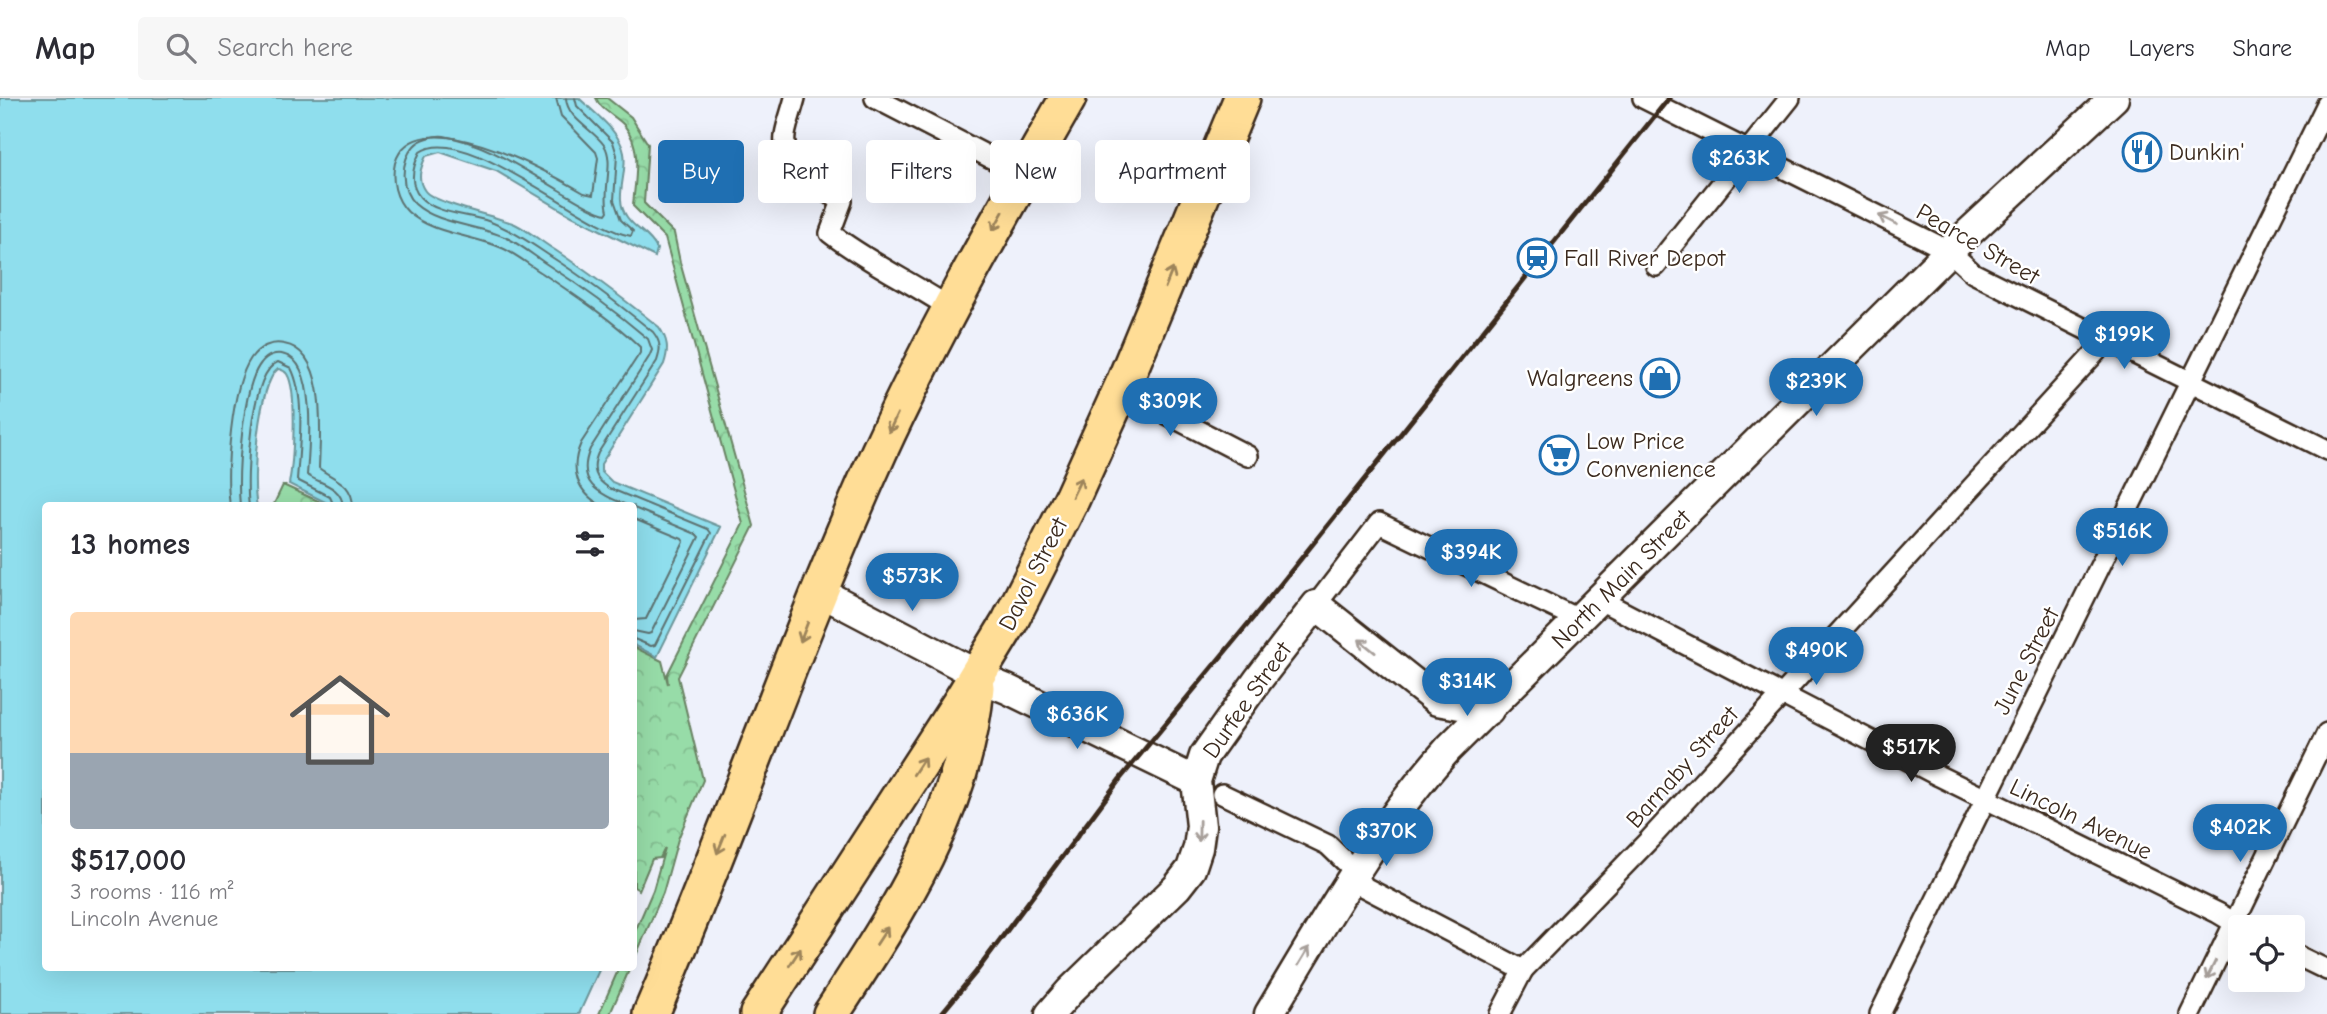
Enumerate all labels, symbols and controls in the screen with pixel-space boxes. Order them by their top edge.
search box [138,17,628,80]
text: Map [35,29,96,67]
icon: search [162,29,200,67]
text: Search here [218,33,353,63]
text: Map [2045,34,2091,62]
text: Layers [2129,34,2194,62]
text: Share [2232,34,2292,62]
restaurant icon: Dunkin' [2121,131,2163,173]
pin: $263K [1690,136,1788,195]
place label: Dunkin' [2169,138,2245,166]
chip: Buy [658,140,744,203]
chip: Rent [758,140,852,203]
chip: Filters [866,140,976,203]
chip: New [990,140,1081,203]
chip: Apartment [1095,140,1250,203]
text: $263K [1708,144,1770,171]
street label: Pearce Street [1912,198,2045,291]
one-way arrow [991,211,1005,231]
one-way arrow [1878,213,1899,227]
station icon: Fall River Depot [1516,237,1558,279]
place label: Fall River Depot [1564,244,1727,272]
one-way arrow [1163,268,1176,290]
pin: $199K [2075,312,2173,371]
text: $199K [2094,320,2154,347]
shop icon: Walgreens [1639,357,1681,399]
pin: $239K [1767,358,1865,418]
place label: Walgreens [1527,364,1633,392]
text: $239K [1785,367,1847,394]
pin: $309K [1121,378,1219,438]
text: $309K [1138,387,1202,414]
one-way arrow [886,412,899,433]
place label: Low Price Convenience [1586,427,1716,483]
supermarket icon: Low Price Convenience [1538,434,1580,476]
one-way arrow [1071,477,1085,498]
street label: North Main Street [1546,503,1697,654]
pin: $516K [2073,508,2171,568]
street label: Davol Street [993,512,1074,635]
text: $516K [2092,517,2152,544]
icon: filters [571,525,609,563]
text: 13 homes [70,527,190,562]
pin: $394K [1422,530,1520,589]
text: $394K [1441,538,1501,565]
pin: $573K [863,554,961,613]
text: $573K [882,562,942,589]
street label: June Street [1987,602,2065,719]
one-way arrow [796,621,809,643]
pin: $490K [1767,628,1865,687]
street label: Durfee Street [1197,636,1298,763]
text: $490K [1785,636,1847,663]
one-way arrow [1358,638,1376,654]
icon: home [277,657,403,783]
pin: $314K [1418,658,1516,718]
text: $314K [1438,667,1496,694]
pin: $636K [1028,692,1126,751]
text: $636K [1046,700,1108,727]
street label: Barnaby Street [1620,700,1745,834]
pin: $517K [1862,724,1960,784]
text: $517K [1882,733,1940,760]
one-way arrow [913,757,927,777]
street label: Lincoln Avenue [2005,773,2157,865]
pin: $402K [2191,804,2289,864]
pin: $370K [1337,808,1435,868]
text: $402K [2209,813,2271,840]
text: $370K [1355,817,1417,844]
one-way arrow [1192,819,1206,842]
one-way arrow [713,833,726,854]
text: $517,000 [70,843,187,878]
text: 3 rooms · 116 m² [70,878,234,905]
text: Lincoln Avenue [70,905,218,932]
map controls [2228,915,2305,992]
button: locate [2228,915,2305,992]
one-way arrow [875,927,889,947]
one-way arrow [1298,946,1312,966]
one-way arrow [788,947,802,967]
one-way arrow [2204,959,2218,980]

